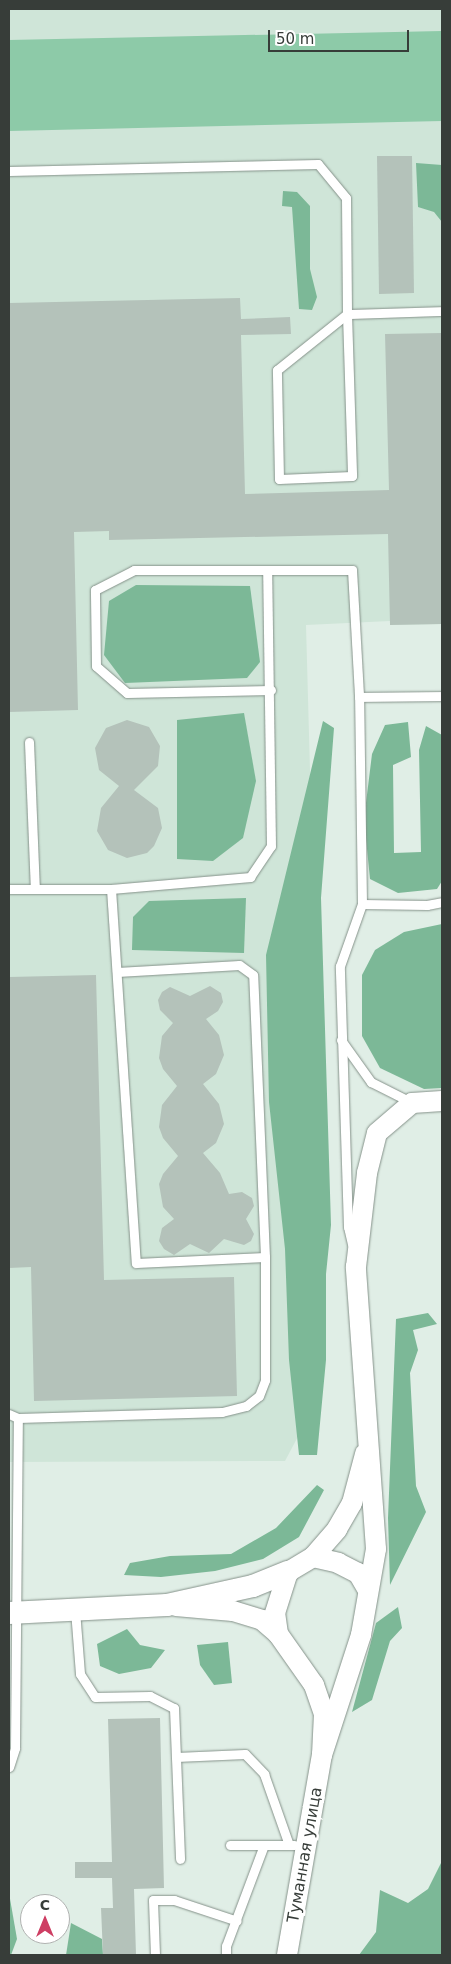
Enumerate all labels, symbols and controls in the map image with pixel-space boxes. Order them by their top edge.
scale bar [271,20,412,52]
text: 50 m [276,30,314,48]
street label: Туманная улица [284,1786,326,1924]
north arrow [20,1894,70,1944]
text: С [40,1897,50,1913]

